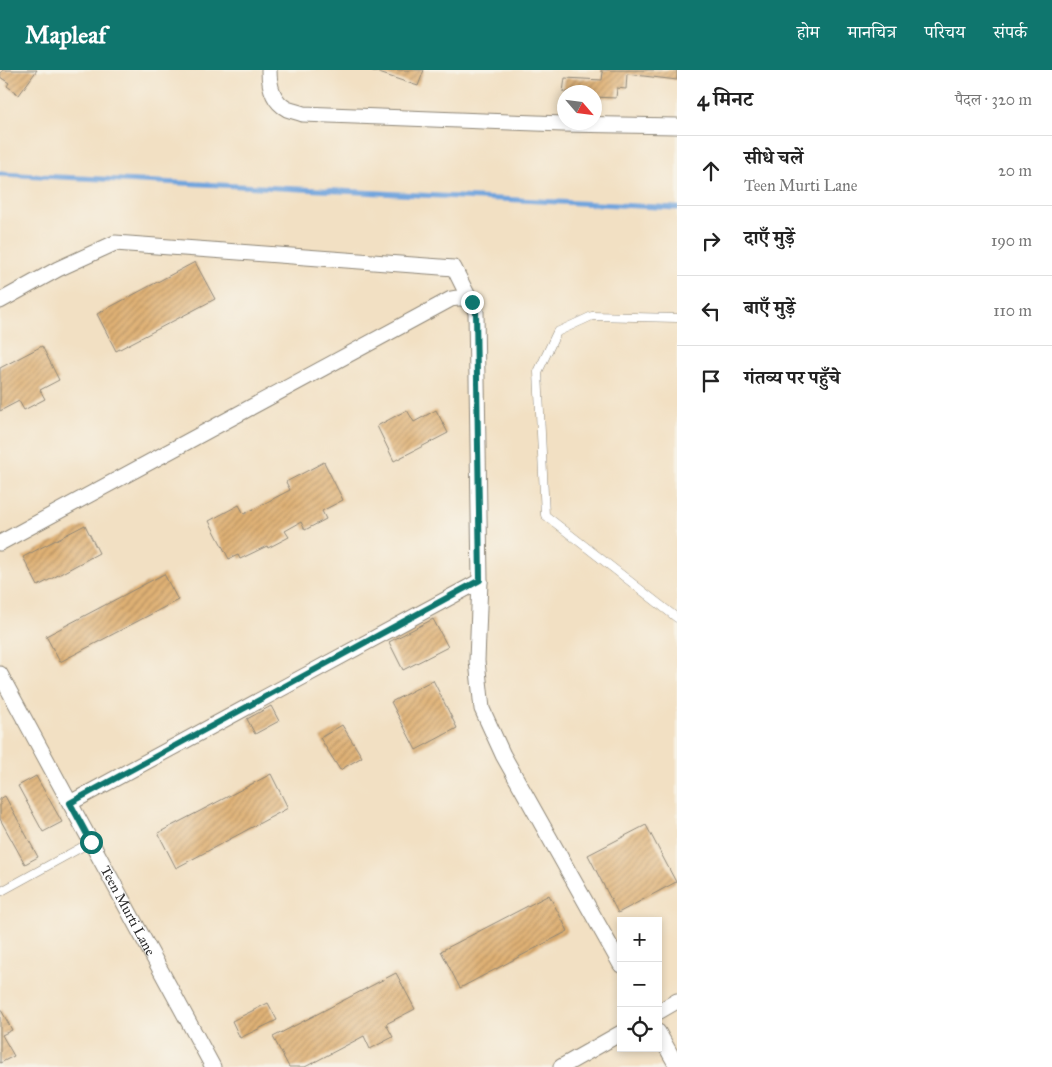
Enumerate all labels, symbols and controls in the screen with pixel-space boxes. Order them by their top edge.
text: Mapleaf [25,20,106,50]
text: होम [797,21,820,43]
text: मानचित्र [848,21,896,43]
text: परिचय [924,21,965,43]
text: संपर्क [993,21,1027,43]
north arrow [557,85,602,130]
text: 4 मिनट [697,86,753,112]
text: पैदल · 320 m [955,90,1032,109]
text: सीधे चलें [744,146,803,169]
icon: ahead [697,157,725,185]
text: 20 m [998,161,1032,180]
text: Teen Murti Lane [744,176,857,195]
text: दाएँ मुड़ें [744,226,795,249]
icon: right [697,227,725,255]
text: 190 m [991,231,1032,250]
route end [461,291,484,314]
text: बाएँ मुड़ें [744,296,795,319]
icon: left [697,297,725,325]
text: 110 m [993,301,1032,320]
text: गंतव्य पर पहुँचे [744,366,840,389]
icon: arrive [697,367,725,395]
route start [80,831,103,854]
street label: Teen Murti Lane [97,863,159,959]
map controls [617,917,662,1052]
button: + [617,917,662,962]
button: − [617,962,662,1007]
button: locate [617,1007,662,1052]

